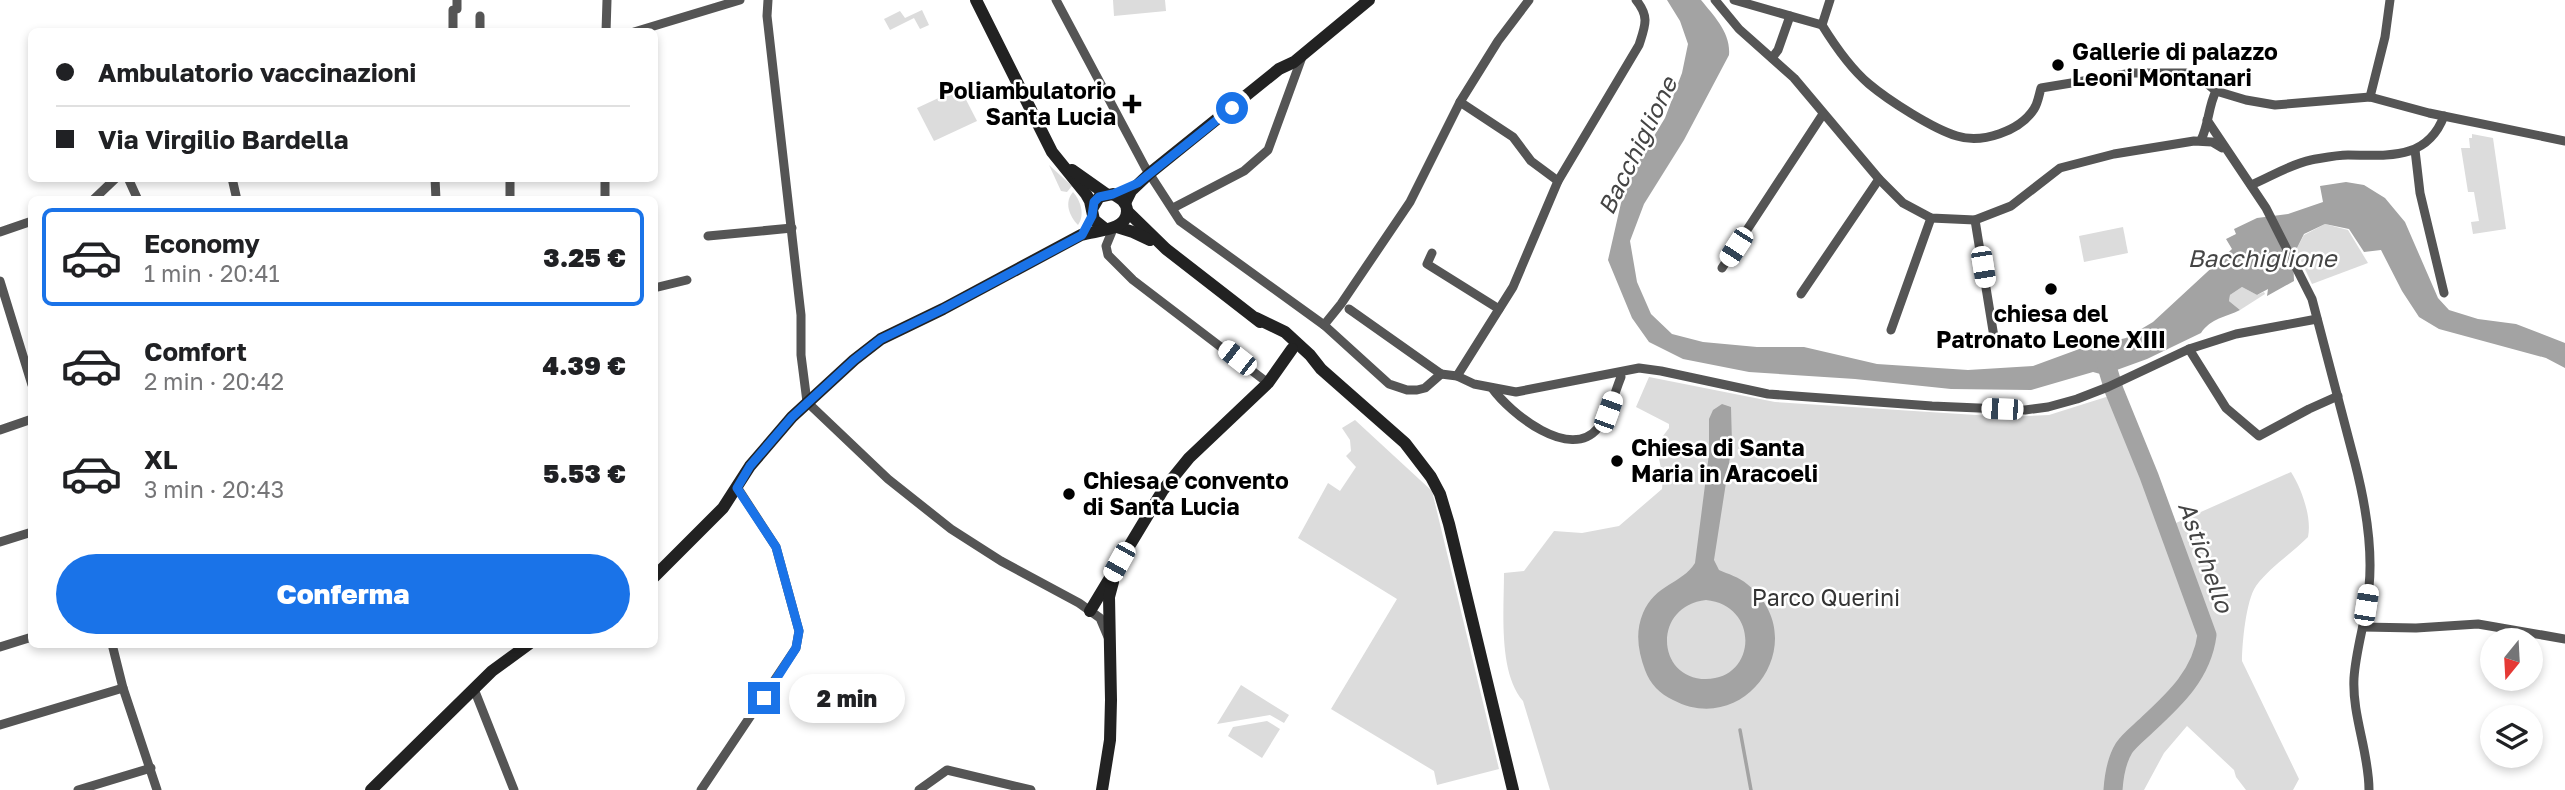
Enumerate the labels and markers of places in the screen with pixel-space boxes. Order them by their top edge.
place label: Gallerie di palazzo Leoni Montanari [2072,37,2278,91]
marker: Gallerie di palazzo Leoni Montanari [2050,57,2066,73]
place label: Poliambulatorio Santa Lucia [939,76,1116,130]
marker: Poliambulatorio Santa Lucia [1122,94,1142,114]
marker: chiesa del Patronato Leone XIII [2043,281,2059,297]
place label: chiesa del Patronato Leone XIII [1936,299,2166,353]
place label: Chiesa di Santa Maria in Aracoeli [1631,433,1818,487]
marker: Chiesa di Santa Maria in Aracoeli [1609,453,1625,469]
place label: Chiesa e convento di Santa Lucia [1083,466,1289,520]
marker: Chiesa e convento di Santa Lucia [1061,486,1077,502]

